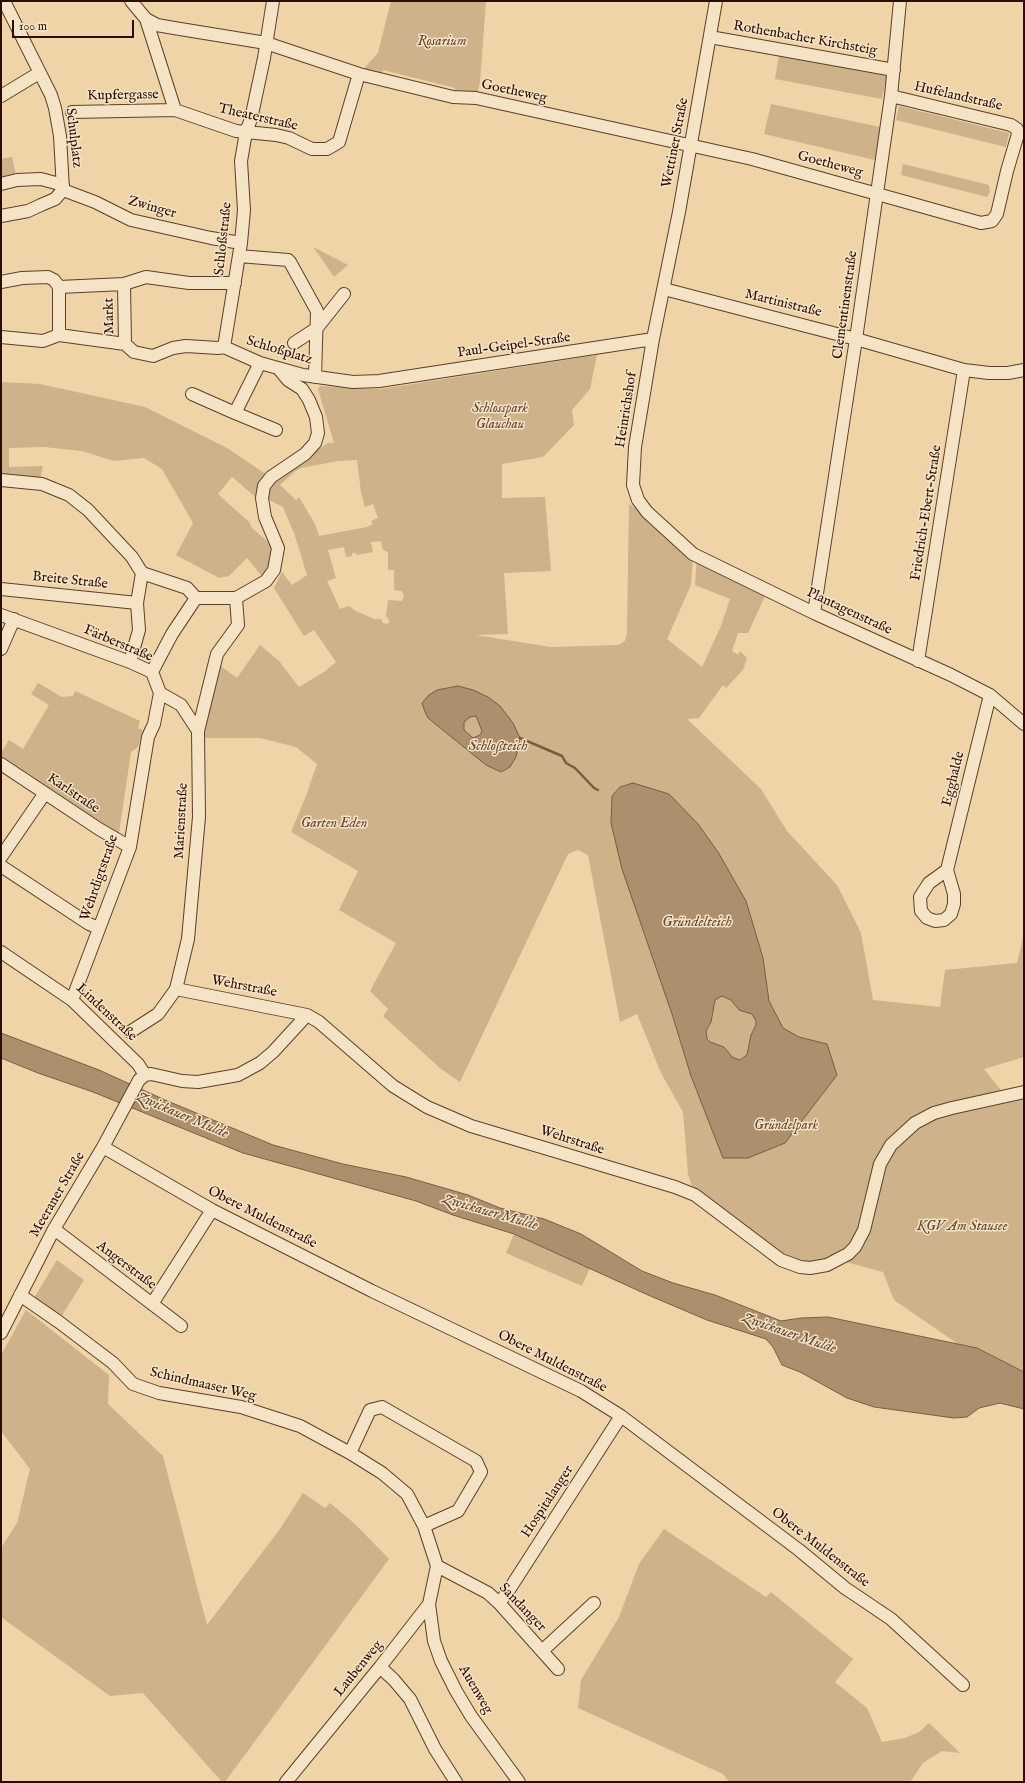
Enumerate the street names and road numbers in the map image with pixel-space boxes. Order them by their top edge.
street label: Rothenbacher Kirchsteig [732,18,878,60]
street label: Goetheweg [480,77,548,107]
street label: Hufelandstraße [912,79,1004,115]
street label: Kupfergasse [87,87,159,105]
street label: Wettiner Straße [659,97,693,189]
street label: Theaterstraße [217,101,299,135]
street label: Schulplatz [61,107,85,169]
street label: Goetheweg [796,148,864,182]
street label: Zwinger [126,193,178,223]
street label: Schloßstraße [212,201,236,277]
street label: Clementinenstraße [830,250,862,360]
street label: Martinistraße [743,286,823,322]
street label: Markt [101,298,119,334]
street label: Paul-Geipel-Straße [456,330,572,362]
street label: Schloßplatz [244,333,314,369]
street label: Heinrichshof [613,371,641,449]
street label: Friedrich-Ebert-Straße [908,444,946,582]
street label: Breite Straße [32,569,108,593]
street label: Plantagenstraße [804,585,894,639]
street label: Färberstraße [81,622,155,666]
street label: Egghalde [939,750,969,808]
street label: Karlstraße [44,770,102,818]
street label: Marienstraße [172,782,192,860]
street label: Wehrdigtstraße [77,833,123,923]
street label: Wehrstraße [210,972,278,1002]
street label: Lindenstraße [72,981,140,1045]
street label: Wehrstraße [538,1123,606,1159]
street label: Meeraner Straße [27,1149,89,1241]
street label: Obere Muldenstraße [205,1183,319,1253]
street label: Angerstraße [93,1238,159,1294]
street label: Obere Muldenstraße [495,1327,609,1397]
street label: Schindmaaser Weg [148,1365,258,1405]
street label: Hospitalanger [518,1463,578,1541]
street label: Obere Muldenstraße [768,1504,872,1592]
street label: Sandanger [495,1580,549,1636]
street label: Laubenweg [331,1637,387,1701]
street label: Auenweg [454,1663,496,1717]

